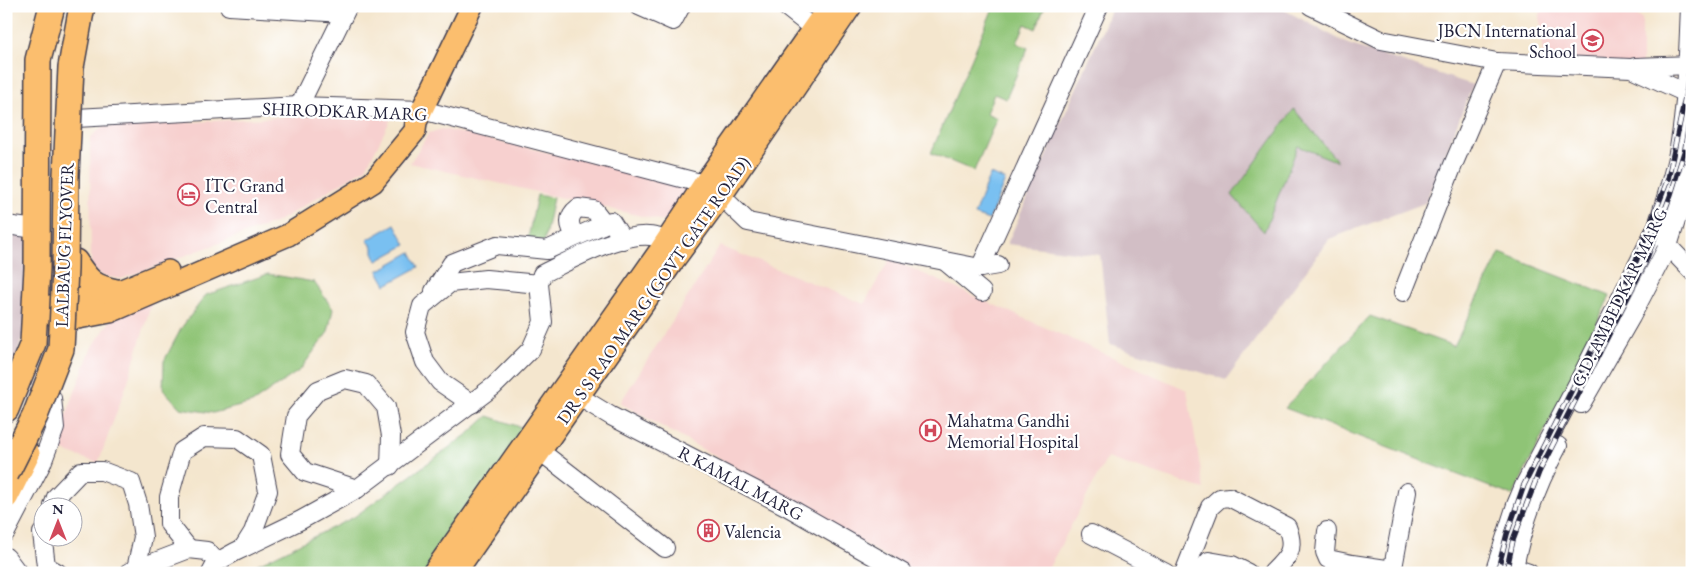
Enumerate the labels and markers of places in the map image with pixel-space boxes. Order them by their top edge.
place label: JBCN International School [1436,19,1576,63]
school or university icon: JBCN International School [1580,28,1604,52]
place label: ITC Grand Central [205,174,285,218]
hotel icon: ITC Grand Central [177,183,201,207]
place label: Mahatma Gandhi Memorial Hospital [947,409,1079,453]
hospital icon: Mahatma Gandhi Memorial Hospital [919,418,943,442]
building icon: Valencia [696,519,720,543]
place label: Valencia [724,520,782,543]

